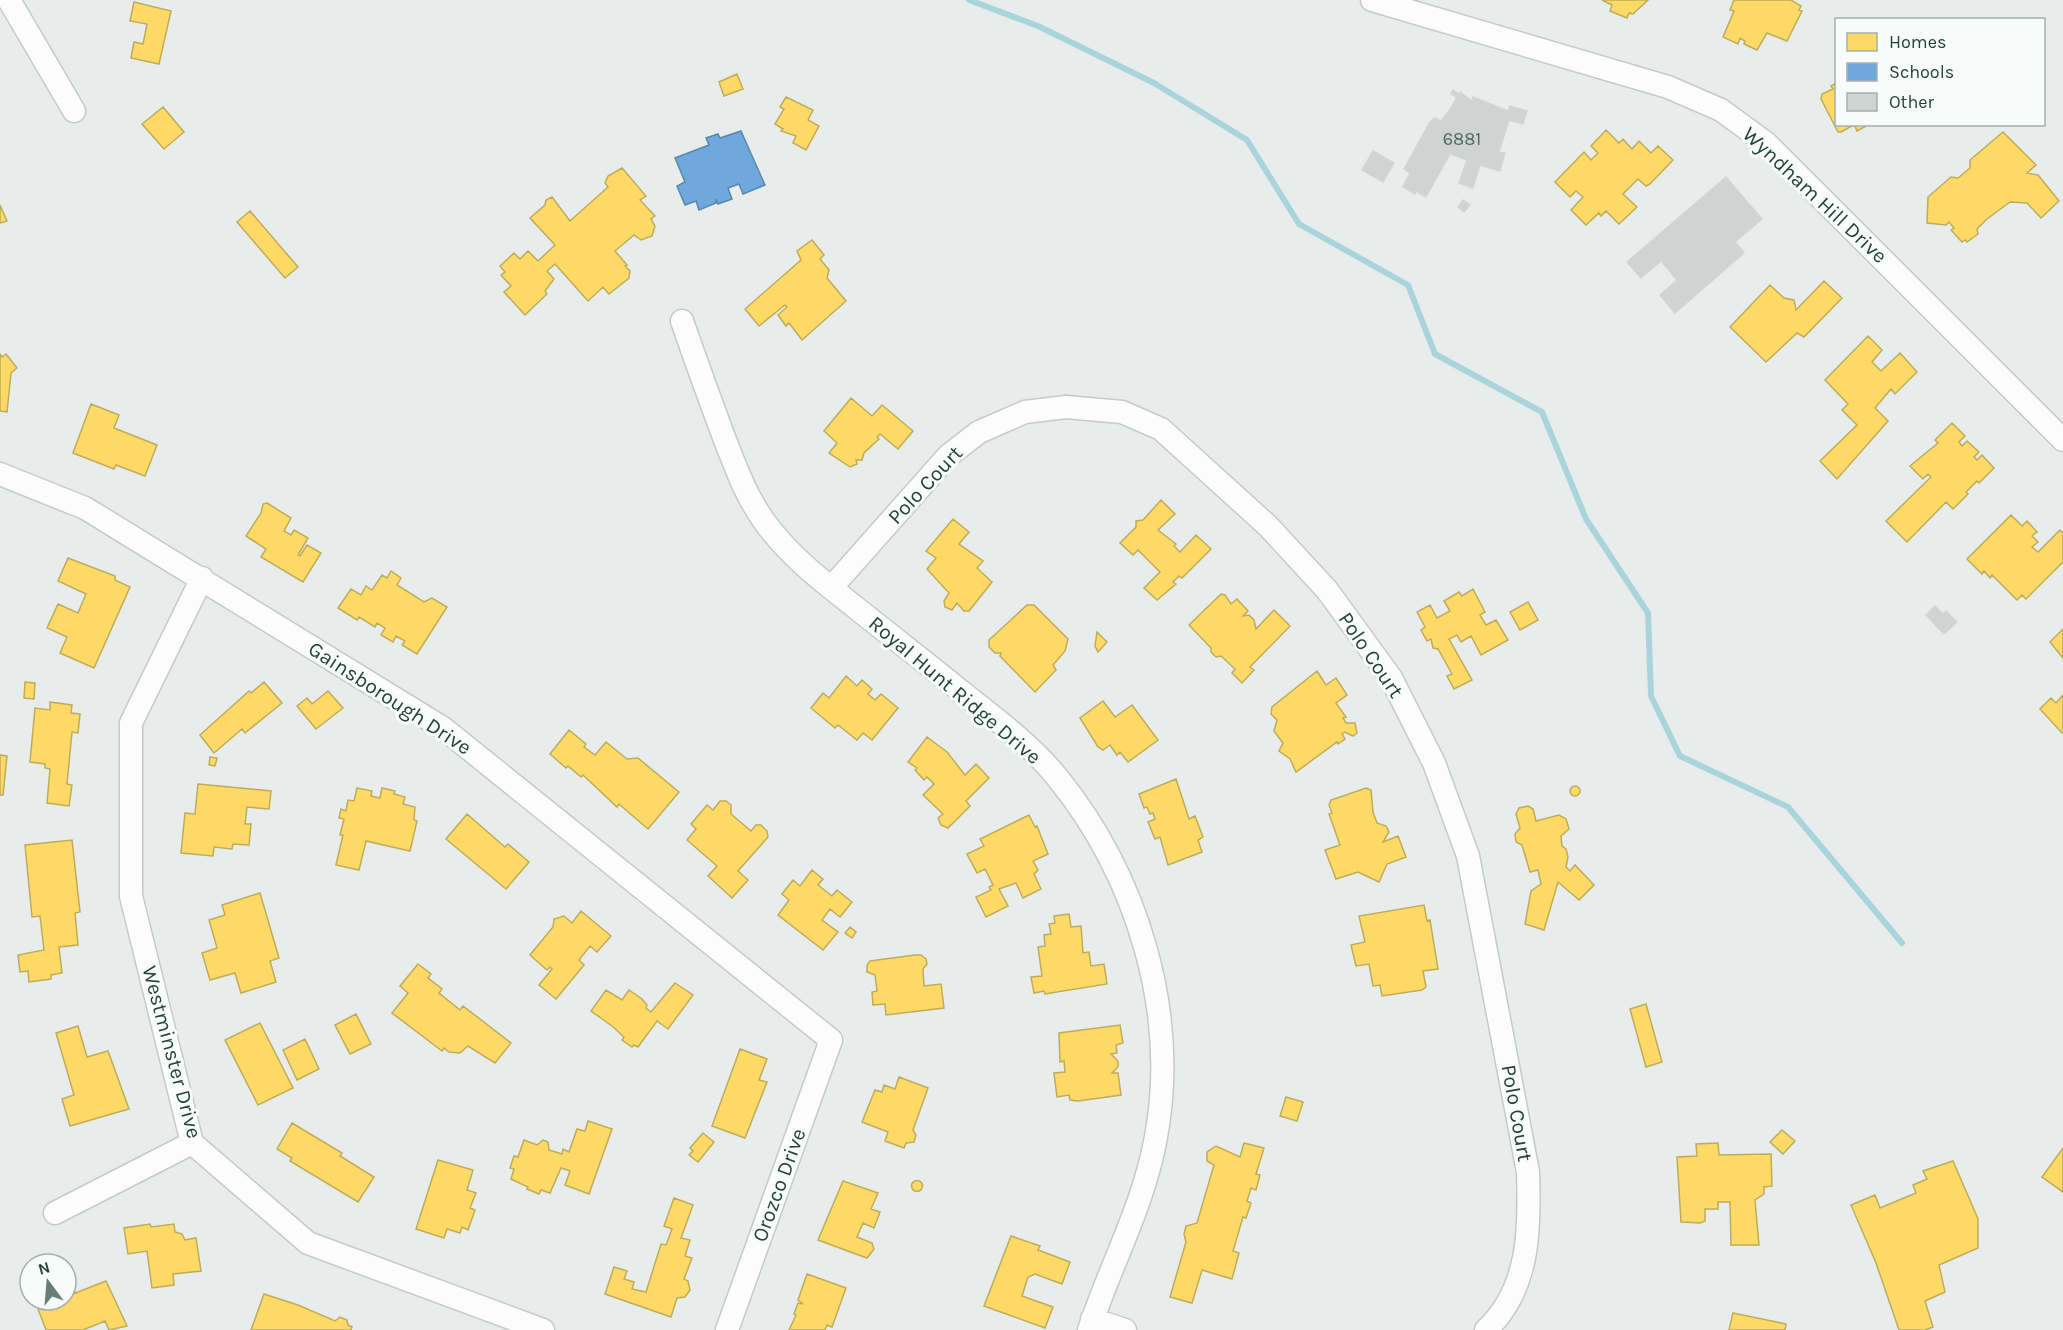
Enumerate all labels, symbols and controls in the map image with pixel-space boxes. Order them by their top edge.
legend [1835,18,2045,126]
text: Homes [1889,31,1946,53]
text: Schools [1889,61,1954,83]
text: Other [1889,91,1934,113]
street label: Wyndham Hill Drive [1738,122,1892,268]
house number: 6881 [1443,128,1481,150]
street label: Polo Court [883,441,967,529]
street label: Polo Court [1334,608,1408,702]
street label: Royal Hunt Ridge Drive [864,611,1046,769]
street label: Gainsborough Drive [304,636,476,760]
street label: Westminster Drive [137,963,207,1141]
street label: Polo Court [1497,1063,1537,1163]
street label: Orozco Drive [747,1125,811,1245]
north arrow [18,1252,78,1312]
text: N [36,1257,52,1279]

